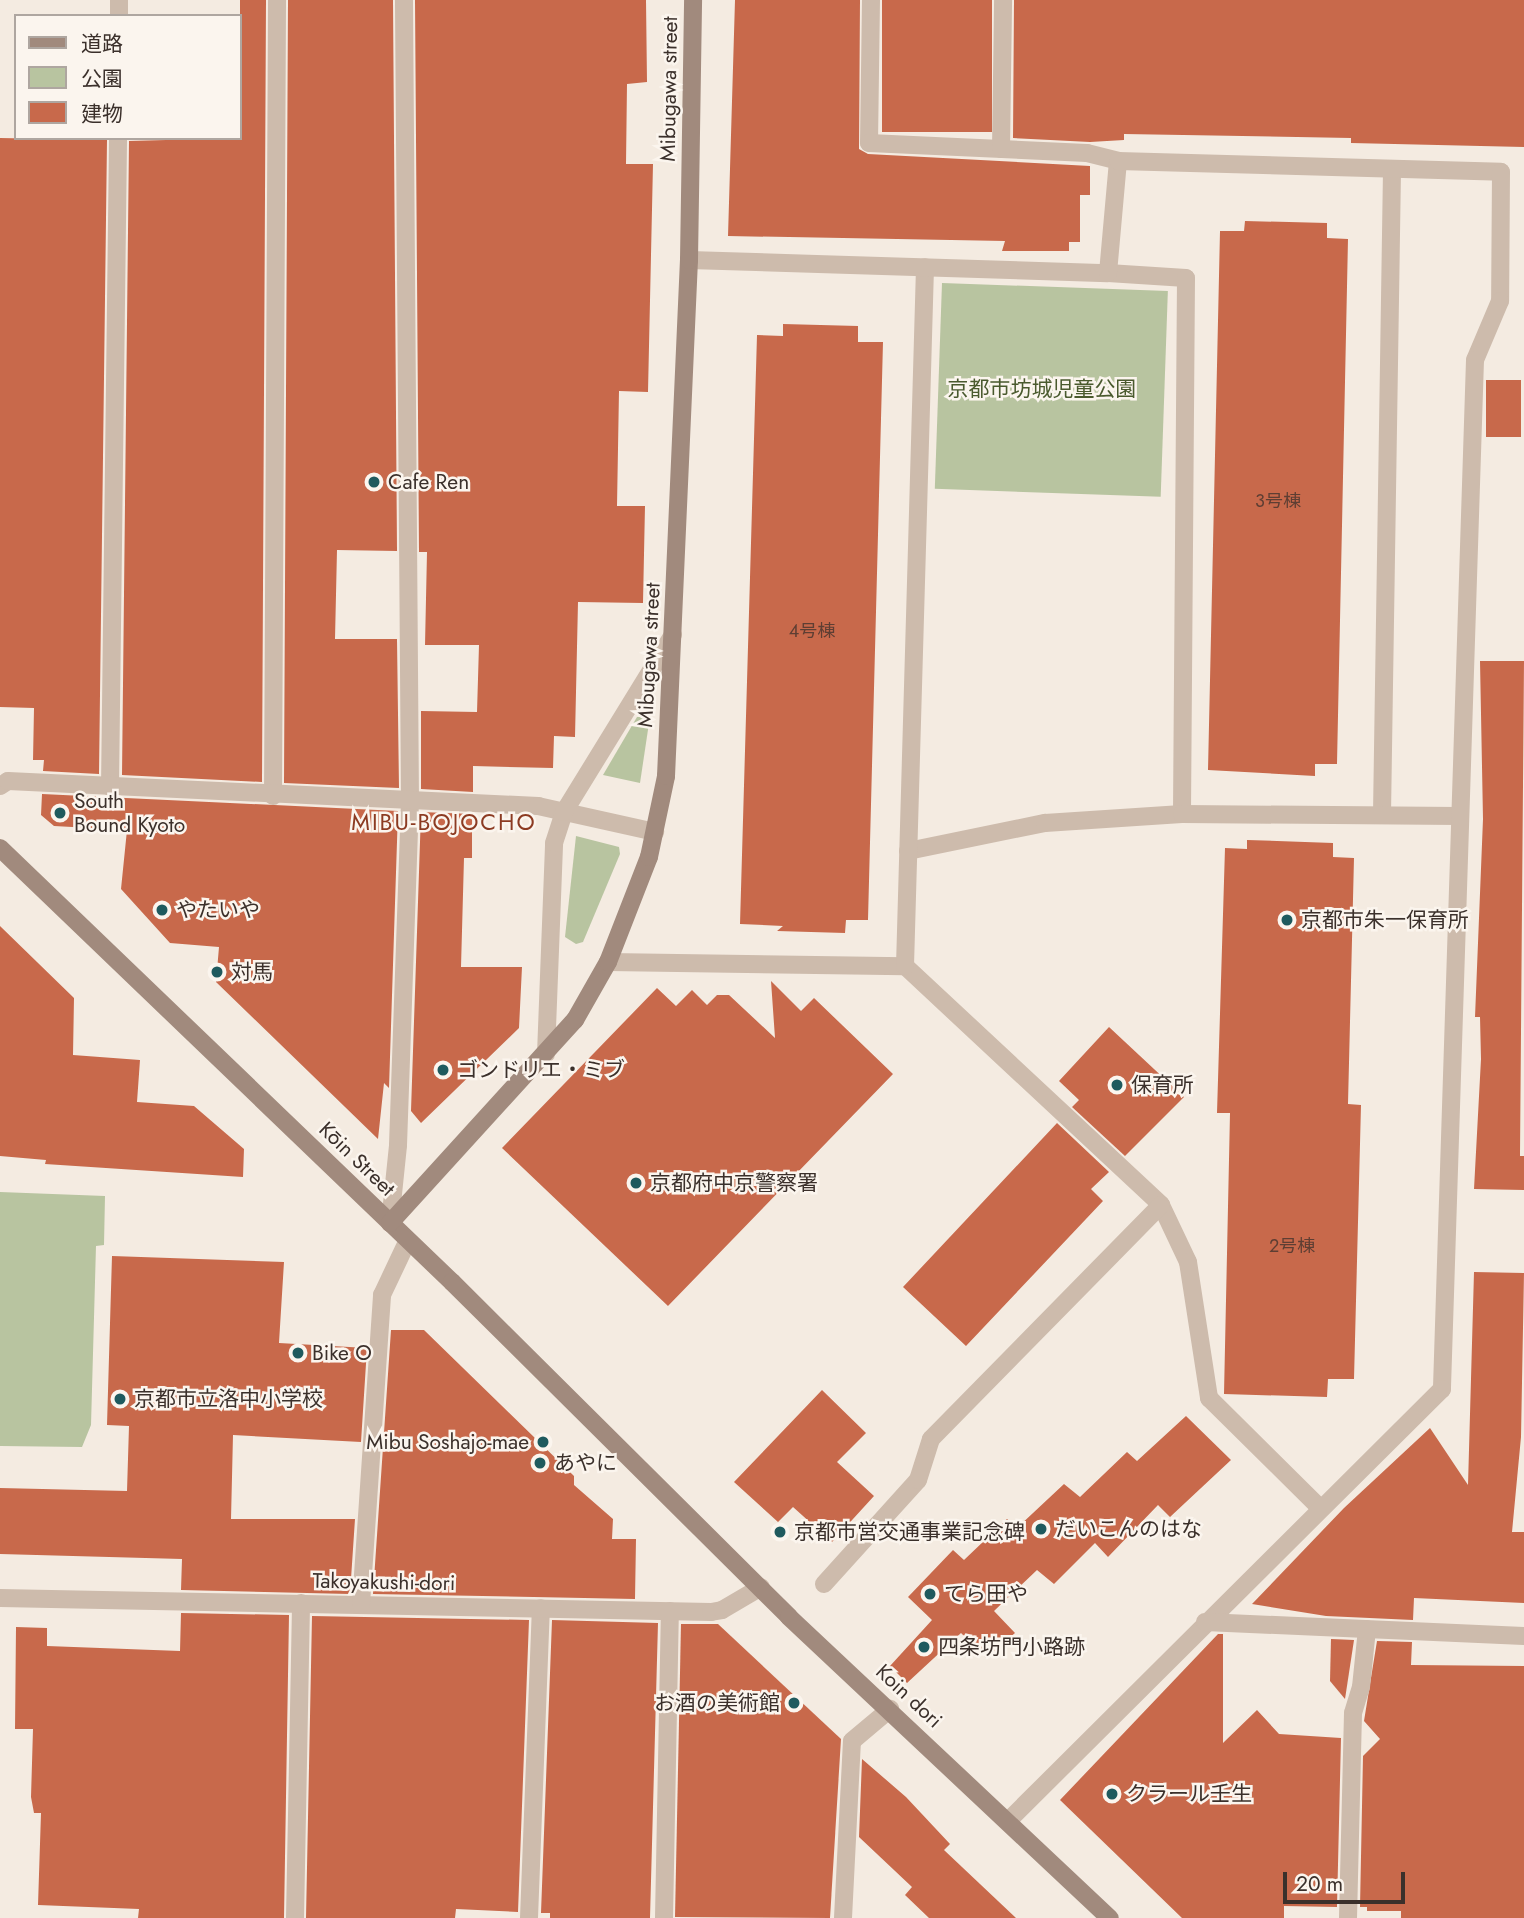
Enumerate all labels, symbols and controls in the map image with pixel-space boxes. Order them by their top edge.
legend [14,14,242,140]
street label: Mibugawa street [655,16,683,162]
text: 道路 [81,29,123,59]
text: 公園 [81,64,123,94]
text: 建物 [81,99,123,129]
park label: 京都市坊城児童公園 [948,376,1136,402]
place label: Cafe Ren [388,469,469,495]
marker: Cafe Ren [366,474,382,490]
house number: 3号棟 [1255,490,1301,512]
street label: Mibugawa street [633,582,665,728]
house number: 4号棟 [789,620,835,642]
place label: South Bound Kyoto [74,788,185,838]
marker: South Bound Kyoto [52,805,68,821]
district label: MIBU-BOJOCHO [353,808,535,836]
place label: やたいや [176,897,260,923]
marker: やたいや [154,902,170,918]
place label: 京都市朱一保育所 [1301,907,1469,933]
marker: 京都市朱一保育所 [1279,912,1295,928]
place label: 対馬 [231,959,273,985]
marker: 対馬 [209,964,225,980]
place label: ゴンドリエ・ミブ [457,1057,625,1083]
marker: ゴンドリエ・ミブ [435,1062,451,1078]
place label: 保育所 [1131,1072,1194,1098]
marker: 保育所 [1109,1077,1125,1093]
street label: Kōin Street [314,1117,400,1201]
place label: 京都府中京警察署 [650,1170,818,1196]
marker: 京都府中京警察署 [628,1175,644,1191]
house number: 2号棟 [1269,1235,1315,1257]
place label: Bike O [312,1340,372,1366]
marker: Bike O [290,1345,306,1361]
place label: 京都市立洛中小学校 [134,1386,323,1412]
marker: 京都市立洛中小学校 [112,1391,128,1407]
place label: Mibu Soshajo-mae [366,1429,529,1455]
marker: Mibu Soshajo-mae [535,1434,551,1450]
place label: あやに [554,1450,617,1476]
marker: あやに [532,1455,548,1471]
place label: だいこんのはな [1055,1516,1202,1542]
place label: 京都市営交通事業記念碑 [794,1519,1025,1545]
marker: だいこんのはな [1033,1521,1049,1537]
marker: 京都市営交通事業記念碑 [772,1524,788,1540]
street label: Takoyakushi-dori [312,1568,456,1596]
place label: てら田や [944,1581,1028,1607]
marker: てら田や [922,1586,938,1602]
place label: 四条坊門小路跡 [938,1634,1085,1660]
marker: 四条坊門小路跡 [916,1639,932,1655]
street label: Koin dori [871,1659,947,1733]
place label: お酒の美術館 [654,1690,780,1716]
marker: お酒の美術館 [786,1695,802,1711]
place label: クラール壬生 [1126,1781,1252,1807]
marker: クラール壬生 [1104,1786,1120,1802]
scale bar [1286,1858,1408,1902]
text: 20 m [1296,1869,1343,1899]

